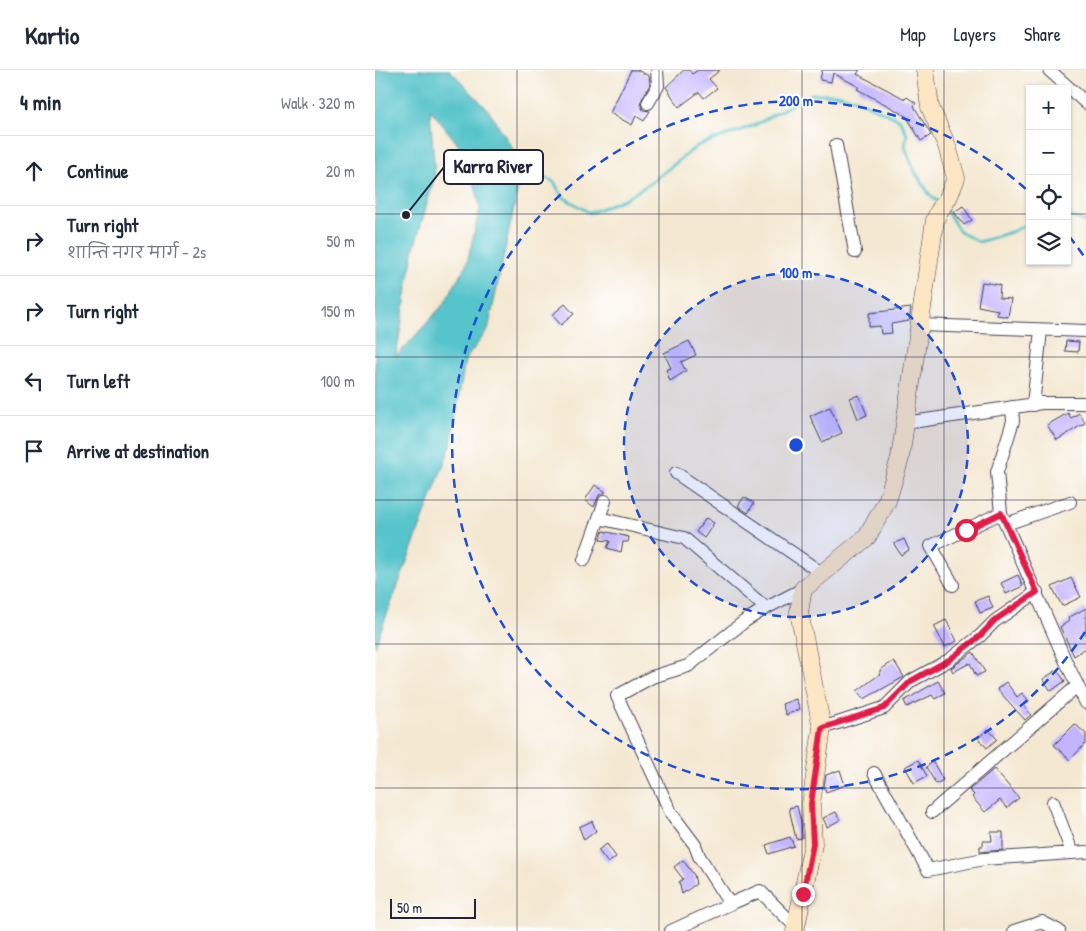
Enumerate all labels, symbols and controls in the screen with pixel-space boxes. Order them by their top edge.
text: Kartio [25,19,80,51]
text: Map [900,22,926,47]
text: Layers [954,22,996,47]
text: Share [1024,22,1061,47]
map controls [1026,85,1071,265]
button: + [1026,85,1071,130]
text: 4 min [20,88,61,117]
text: 200 m [779,90,813,111]
text: Walk · 320 m [281,92,355,114]
button: − [1026,130,1071,175]
callout: Karra River [444,150,543,184]
text: Karra River [453,153,533,179]
icon: ahead [20,157,48,185]
text: Continue [67,158,128,184]
text: 20 m [326,160,355,182]
button: locate [1026,175,1071,220]
text: Turn right [67,212,138,238]
button: layers [1026,220,1071,265]
icon: right [20,227,48,255]
text: 50 m [327,230,355,252]
text: शान्ति नगर मार्ग - 2s [67,241,206,263]
text: 100 m [780,262,812,283]
icon: right [20,297,48,325]
text: Turn right [67,298,138,324]
text: 150 m [321,300,355,322]
icon: left [20,367,48,395]
text: Turn left [67,368,130,394]
text: 100 m [320,370,355,392]
centre of rings [787,436,805,454]
icon: arrive [20,437,48,465]
text: Arrive at destination [67,438,209,464]
route start [955,519,978,542]
route end [792,883,815,906]
scale bar [390,896,476,919]
text: 50 m [397,898,422,917]

